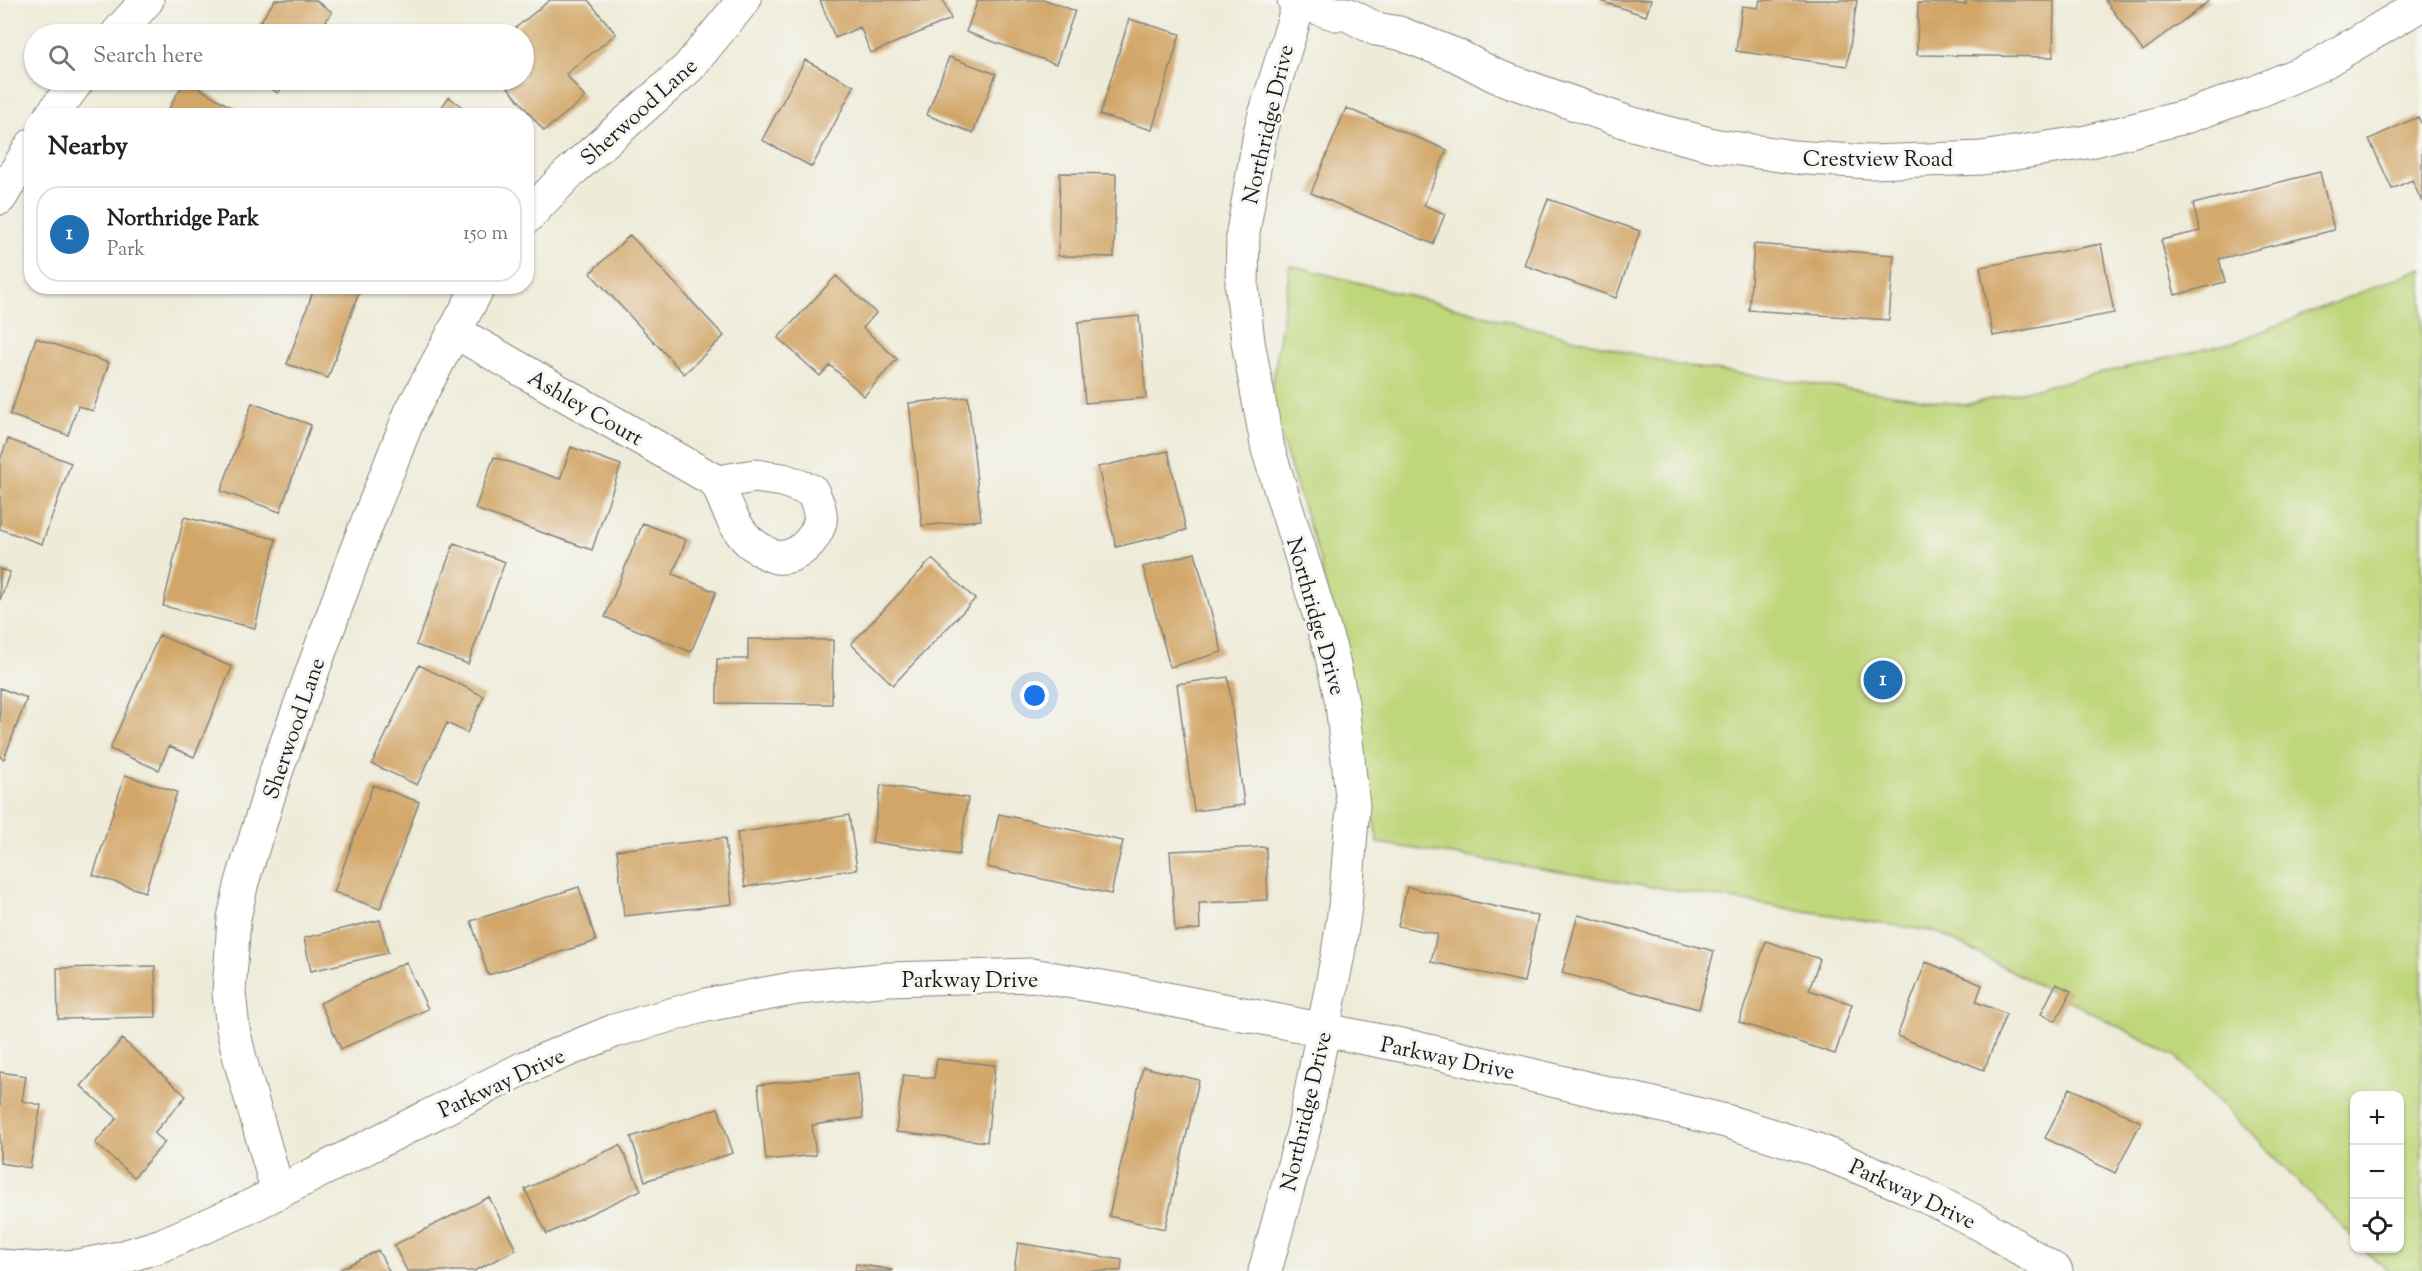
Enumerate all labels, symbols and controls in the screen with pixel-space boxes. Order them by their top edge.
search box [24,24,534,90]
icon: search [45,41,78,74]
text: Search here [93,41,203,73]
street label: Northridge Drive [1236,42,1304,208]
street label: Sherwood Lane [574,52,706,175]
text: Nearby [48,129,128,166]
street label: Crestview Road [1803,145,1953,177]
text: Northridge Park [107,204,259,236]
text: 1 [66,220,73,249]
text: 150 m [463,220,508,249]
text: Park [107,236,145,265]
street label: Ashley Court [521,364,649,456]
street label: Northridge Drive [1276,534,1352,700]
street label: Sherwood Lane [257,654,335,804]
pin: 1 [1864,658,1902,702]
your location [1020,681,1049,710]
street label: Parkway Drive [902,966,1038,998]
street label: Northridge Drive [1274,1029,1342,1195]
street label: Parkway Drive [1377,1030,1517,1090]
street label: Parkway Drive [434,1041,571,1128]
map controls [2350,1091,2404,1253]
button: + [2350,1091,2404,1145]
button: − [2350,1145,2404,1199]
street label: Parkway Drive [1843,1152,1980,1239]
button: locate [2350,1199,2404,1253]

